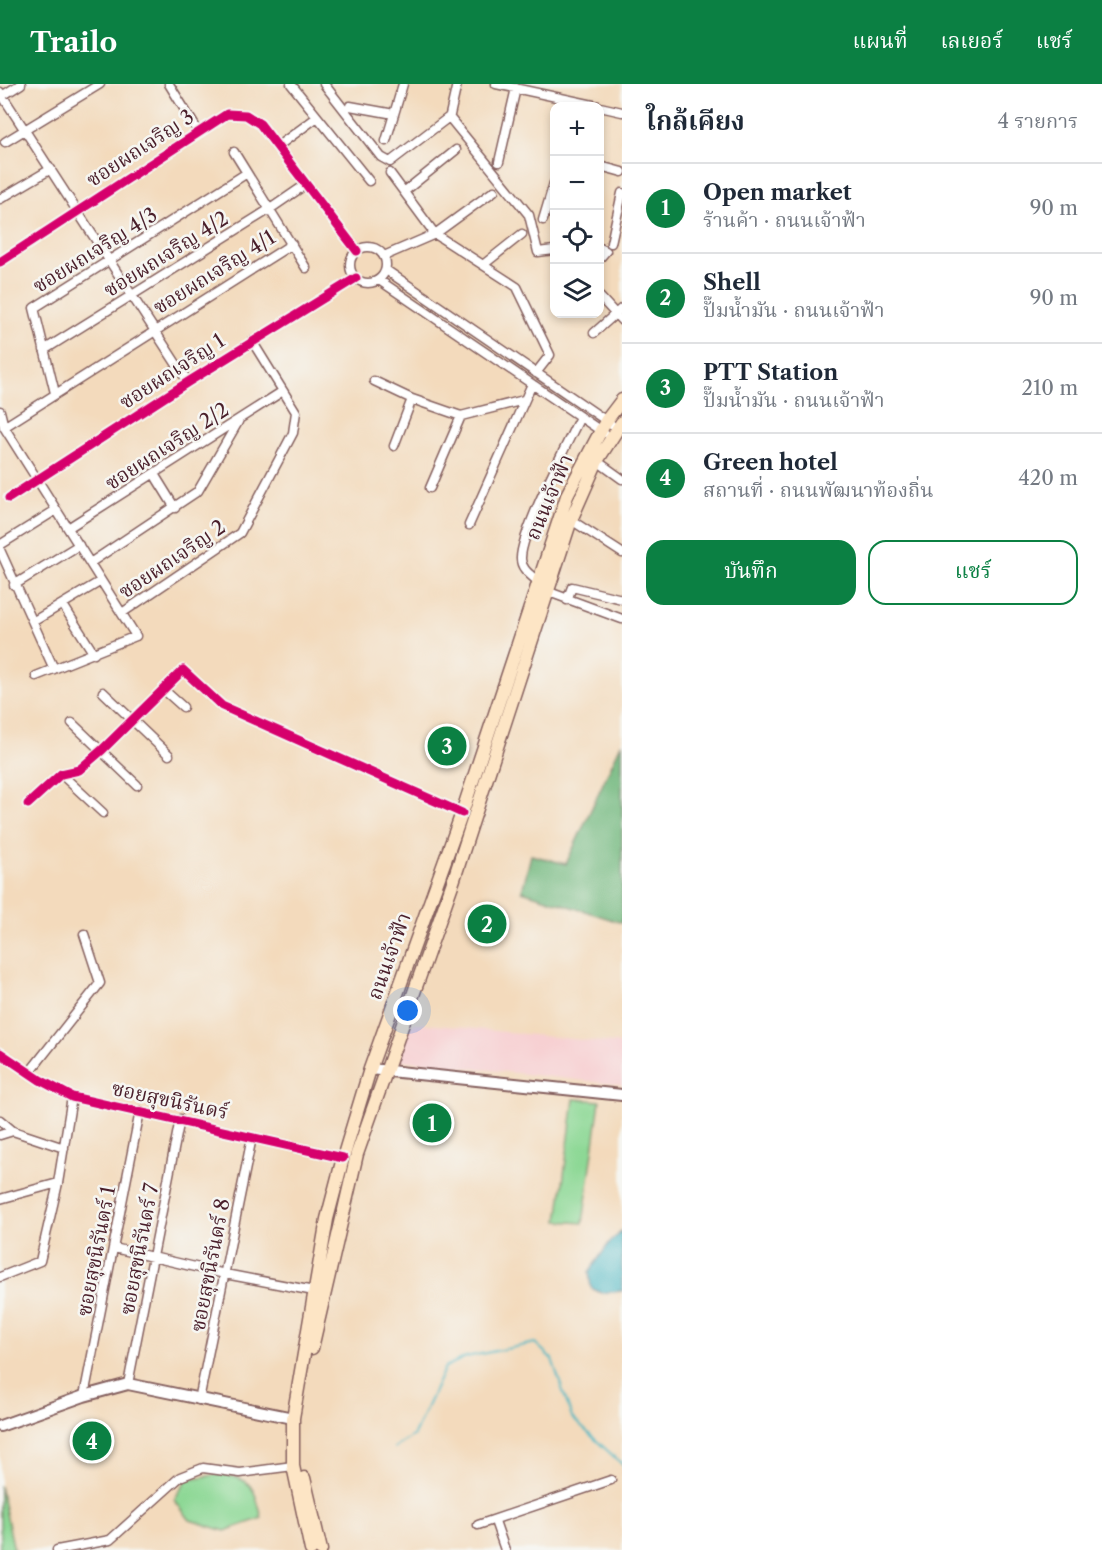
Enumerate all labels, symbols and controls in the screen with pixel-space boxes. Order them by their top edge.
text: Trailo [30,25,117,59]
text: แผนที่ [853,28,908,53]
text: เลเยอร์ [941,28,1003,53]
text: แชร์ [1036,28,1072,53]
map controls [550,102,604,318]
button: + [550,102,604,156]
street label: ซอยผถเจริญ 3 [82,104,198,192]
text: ใกล้เคียง [646,105,745,137]
text: 4 รายการ [997,109,1078,133]
button: − [550,156,604,210]
text: Open market [703,179,852,206]
text: 1 [661,196,670,220]
text: 90 m [1030,196,1078,220]
street label: ซอยผถเจริญ 4/3 [28,202,162,298]
street label: ซอยผถเจริญ 4/2 [99,206,233,302]
text: ร้านค้า · ถนนเจ้าฟ้า [703,208,866,232]
button: locate [550,210,604,264]
street label: ซอยผถเจริญ 4/1 [149,225,280,319]
button: layers [550,264,604,318]
text: Shell [703,269,761,296]
text: 2 [660,286,671,310]
text: 90 m [1030,286,1078,310]
text: ปั๊มน้ำมัน · ถนนเจ้าฟ้า [703,298,885,322]
street label: ซอยผถเจริญ 1 [115,328,230,414]
text: PTT Station [703,359,838,386]
text: 3 [660,376,671,400]
text: 210 m [1021,376,1078,400]
text: ปั๊มน้ำมัน · ถนนเจ้าฟ้า [703,388,885,412]
street label: ซอยผถเจริญ 2/2 [101,397,233,495]
text: Green hotel [703,449,838,476]
street label: ถนนเจ้าฟ้า [520,450,578,544]
text: 4 [660,466,671,490]
text: 420 m [1018,466,1078,490]
text: สถานที่ · ถนนพัฒนาท้องถิ่น [703,478,933,502]
street label: ซอยผถเจริญ 2 [114,514,230,604]
button: บันทึก [646,540,856,605]
button: แชร์ [868,540,1078,605]
pin: 3 [428,724,466,768]
pin: 2 [468,902,506,946]
street label: ถนนเจ้าฟ้า [362,909,416,1003]
your location [393,996,422,1025]
street label: ซอยสุขนิรันดร์ [109,1076,231,1125]
pin: 1 [412,1100,452,1146]
street label: ซอยสุขนิรันดร์ 7 [114,1181,165,1317]
street label: ซอยสุขนิรันดร์ 1 [72,1183,121,1318]
street label: ซอยสุขนิรันดร์ 8 [185,1196,236,1334]
pin: 4 [72,1418,112,1464]

